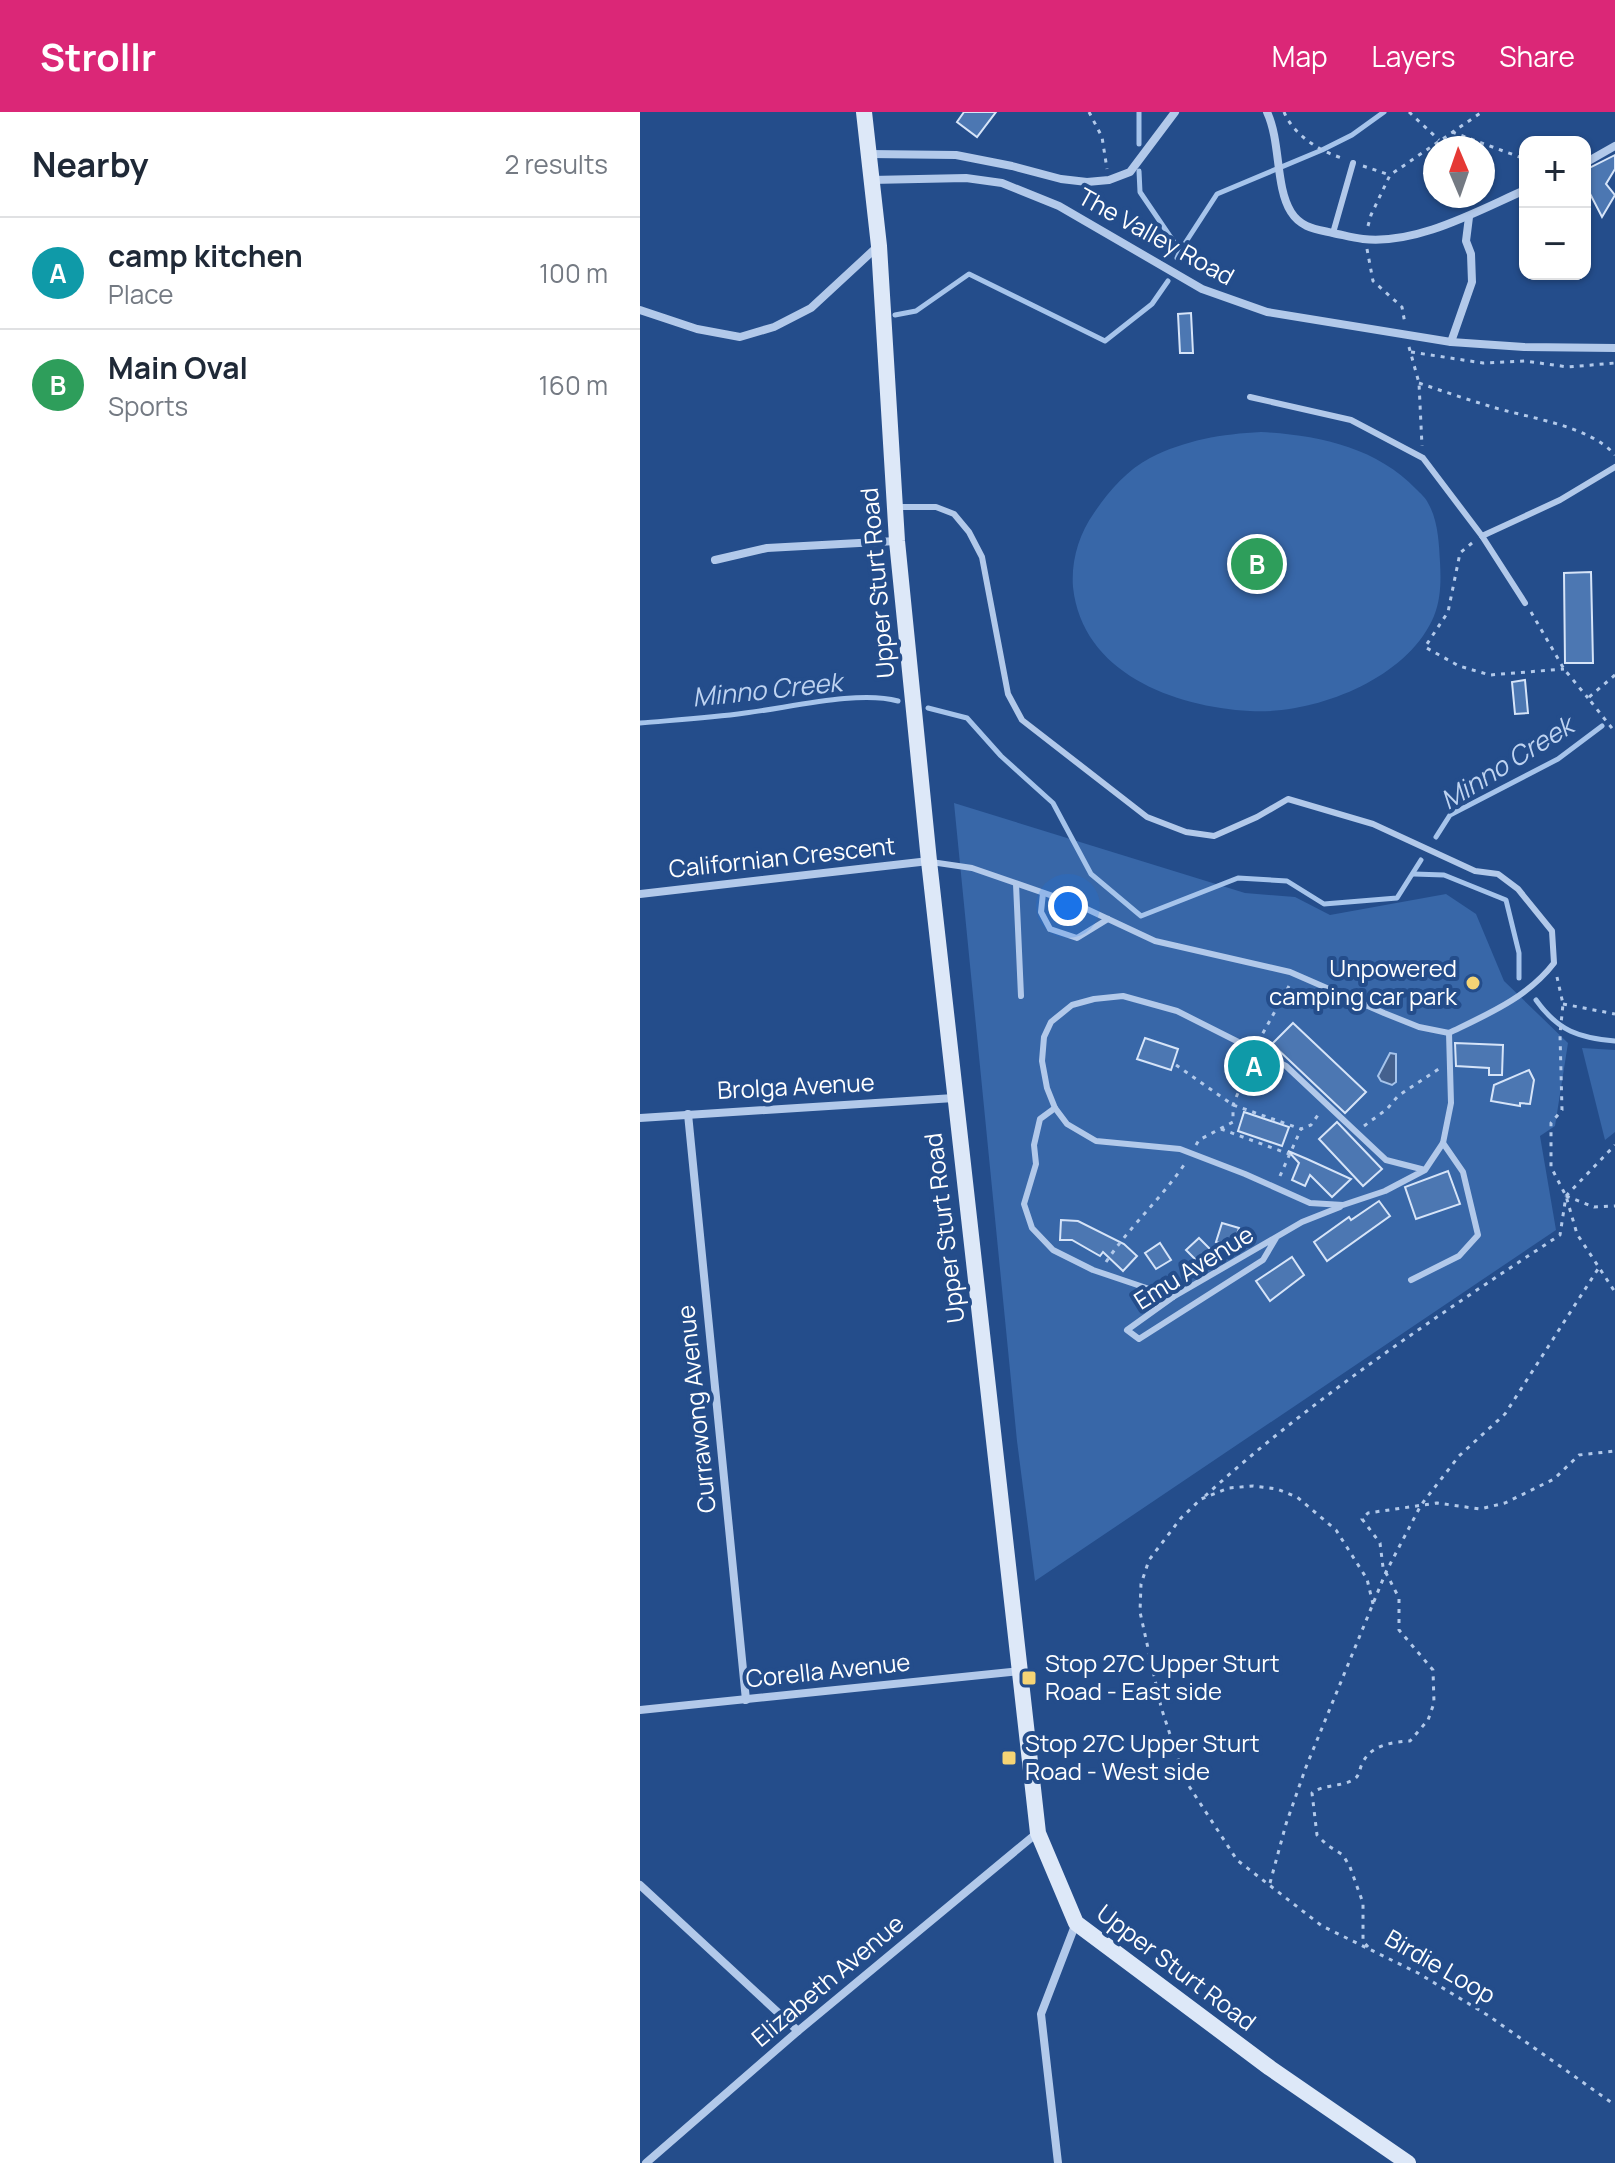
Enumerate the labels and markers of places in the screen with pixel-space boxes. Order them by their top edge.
pin: B [1231,534,1283,594]
place label: Unpowered camping car park [1269,951,1458,1012]
marker: Unpowered camping car park [1464,974,1482,992]
pin: A [1228,1036,1280,1096]
place label: Stop 27C Upper Sturt Road - East side [1045,1646,1280,1707]
marker: Stop 27C Upper Sturt Road - East side [1020,1669,1038,1687]
place label: Stop 27C Upper Sturt Road - West side [1025,1726,1260,1787]
marker: Stop 27C Upper Sturt Road - West side [1000,1749,1018,1767]

